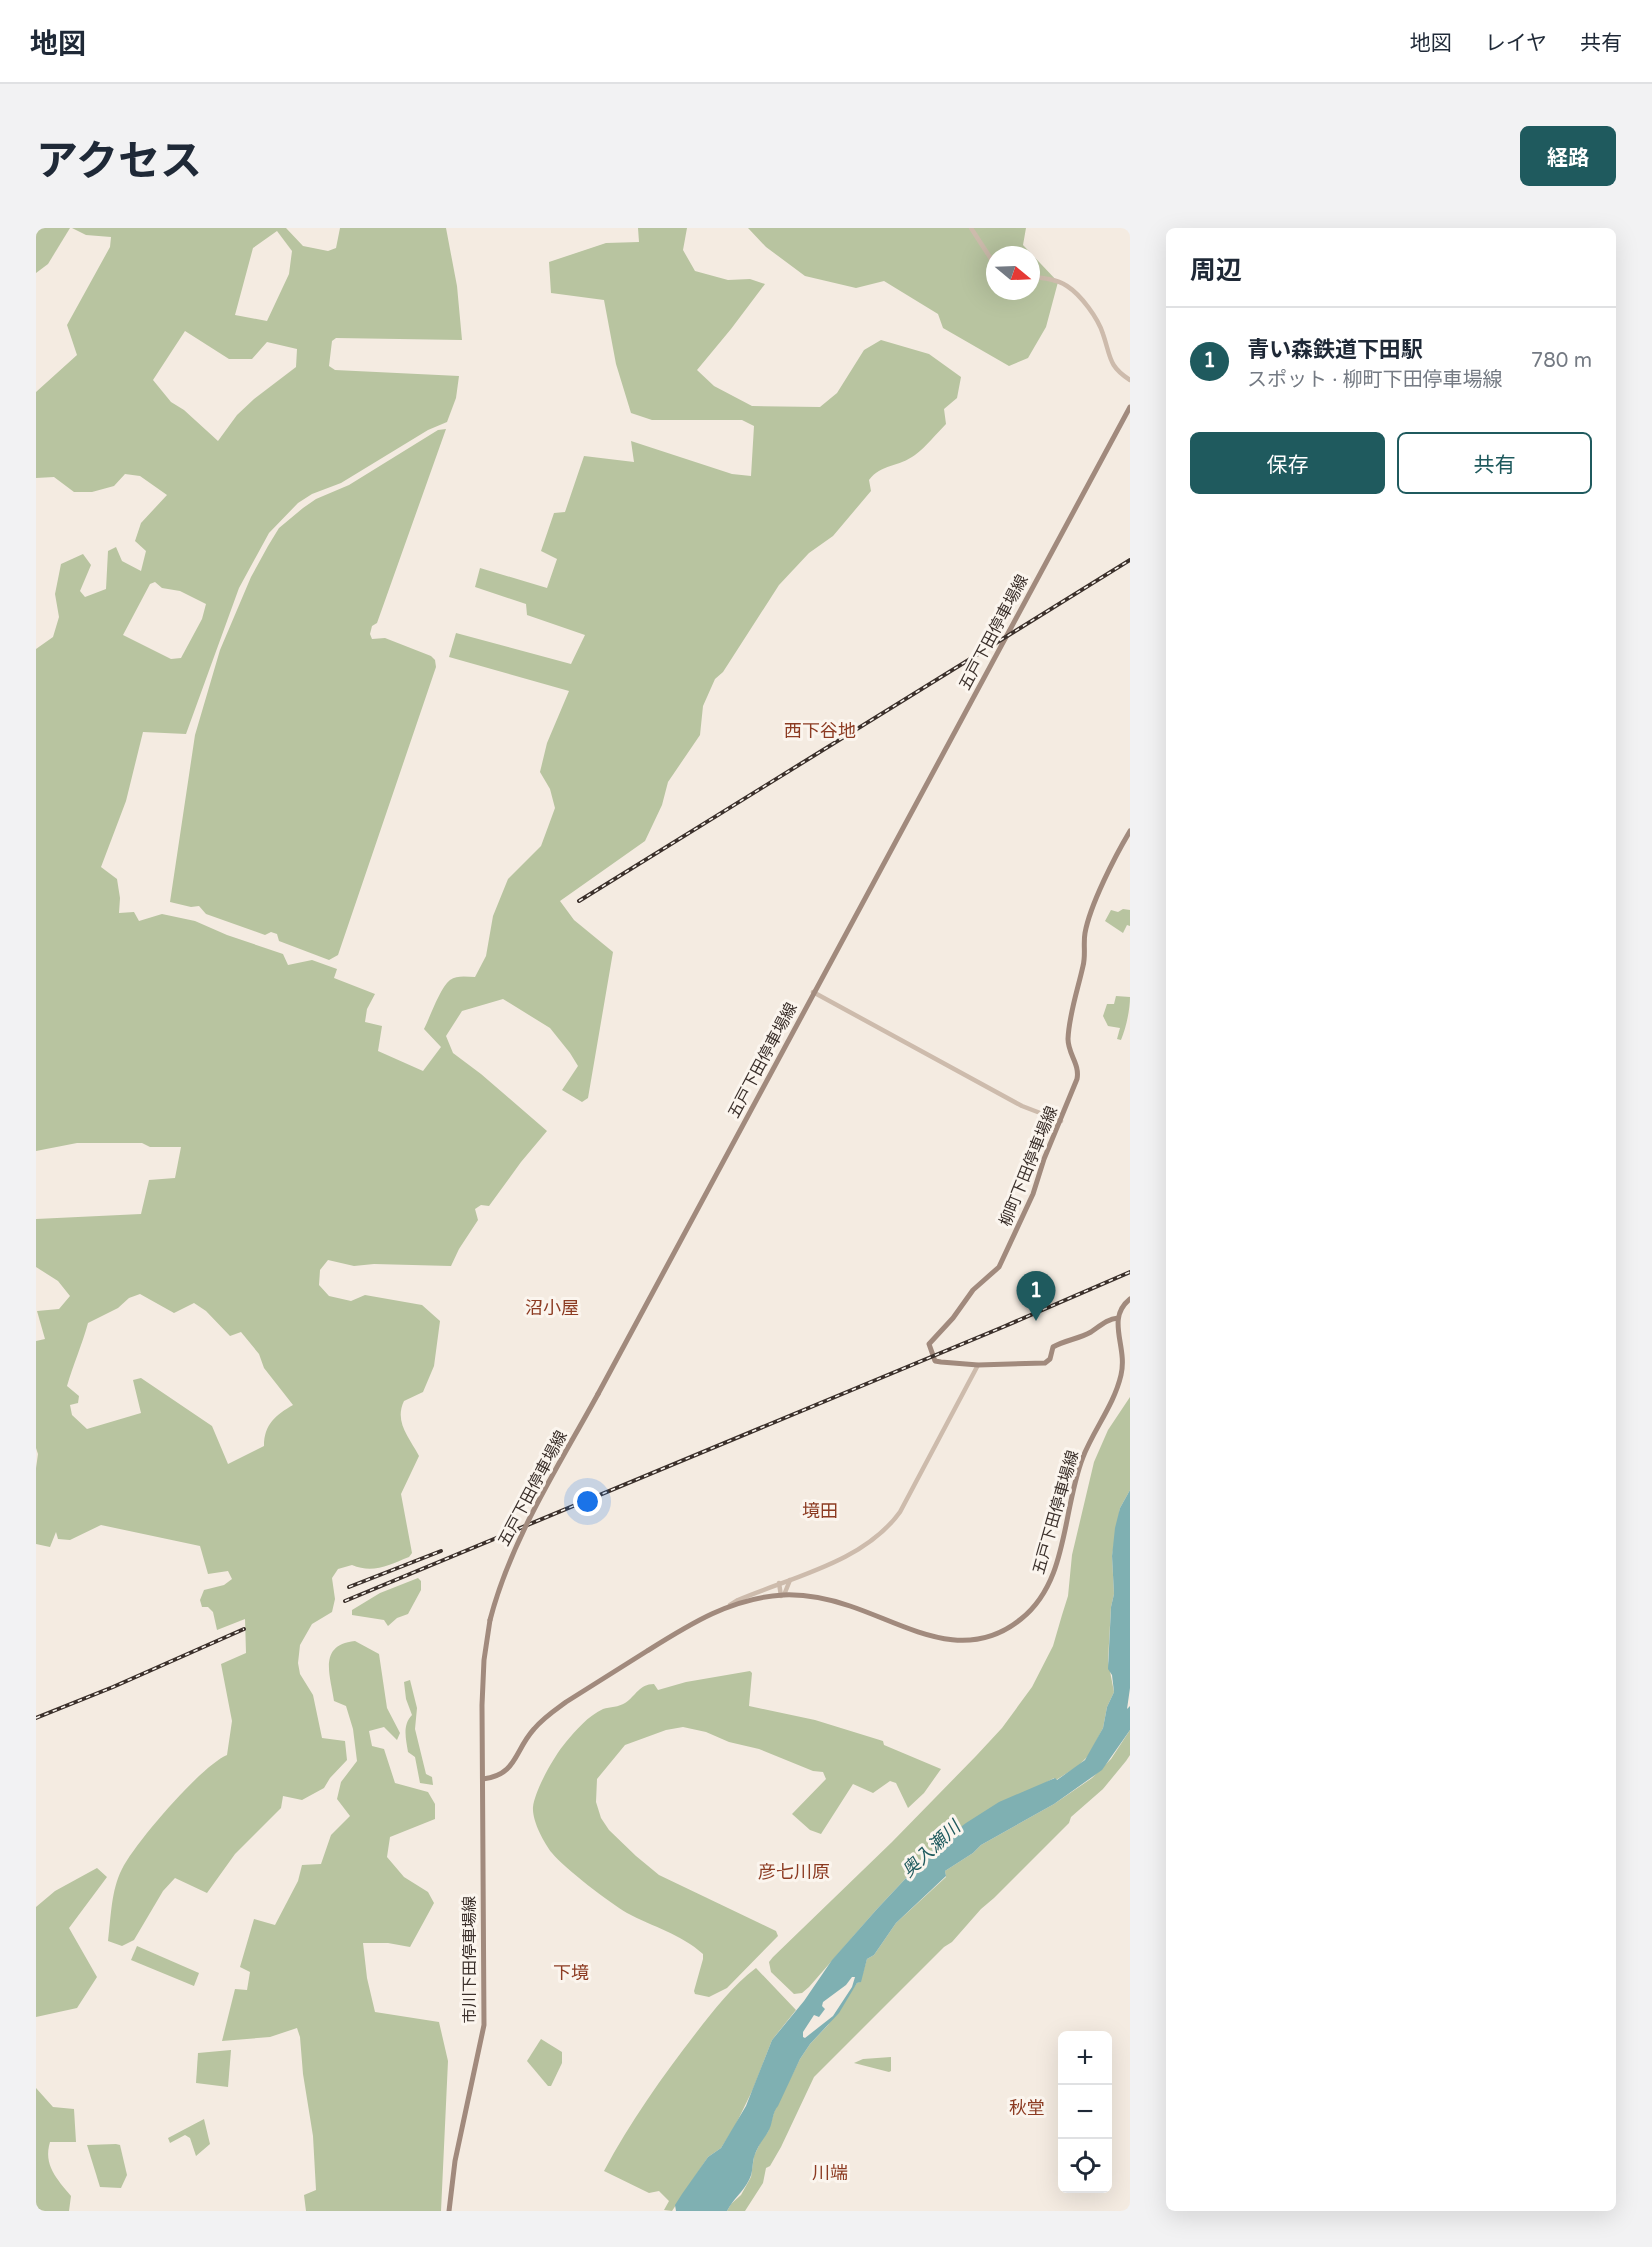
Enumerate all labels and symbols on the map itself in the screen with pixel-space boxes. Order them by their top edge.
north arrow [986,246,1040,300]
street label: 五戸下田停車場線 [955,571,1033,694]
district label: 西下谷地 [784,720,856,742]
street label: 五戸下田停車場線 [724,999,802,1122]
street label: 柳町下田停車場線 [996,1103,1062,1229]
pin: 1 [1016,1272,1056,1321]
district label: 沼小屋 [525,1297,579,1319]
street label: 五戸下田停車場線 [494,1427,572,1550]
street label: 五戸下田停車場線 [1029,1448,1083,1577]
your location [573,1487,602,1516]
district label: 境田 [802,1500,838,1522]
water label: 奥入瀬川 [897,1815,966,1882]
district label: 彦七川原 [758,1861,830,1883]
street label: 市川下田停車場線 [460,1896,480,2024]
district label: 下境 [553,1962,589,1984]
district label: 秋堂 [1009,2097,1045,2119]
district label: 川端 [812,2162,848,2184]

